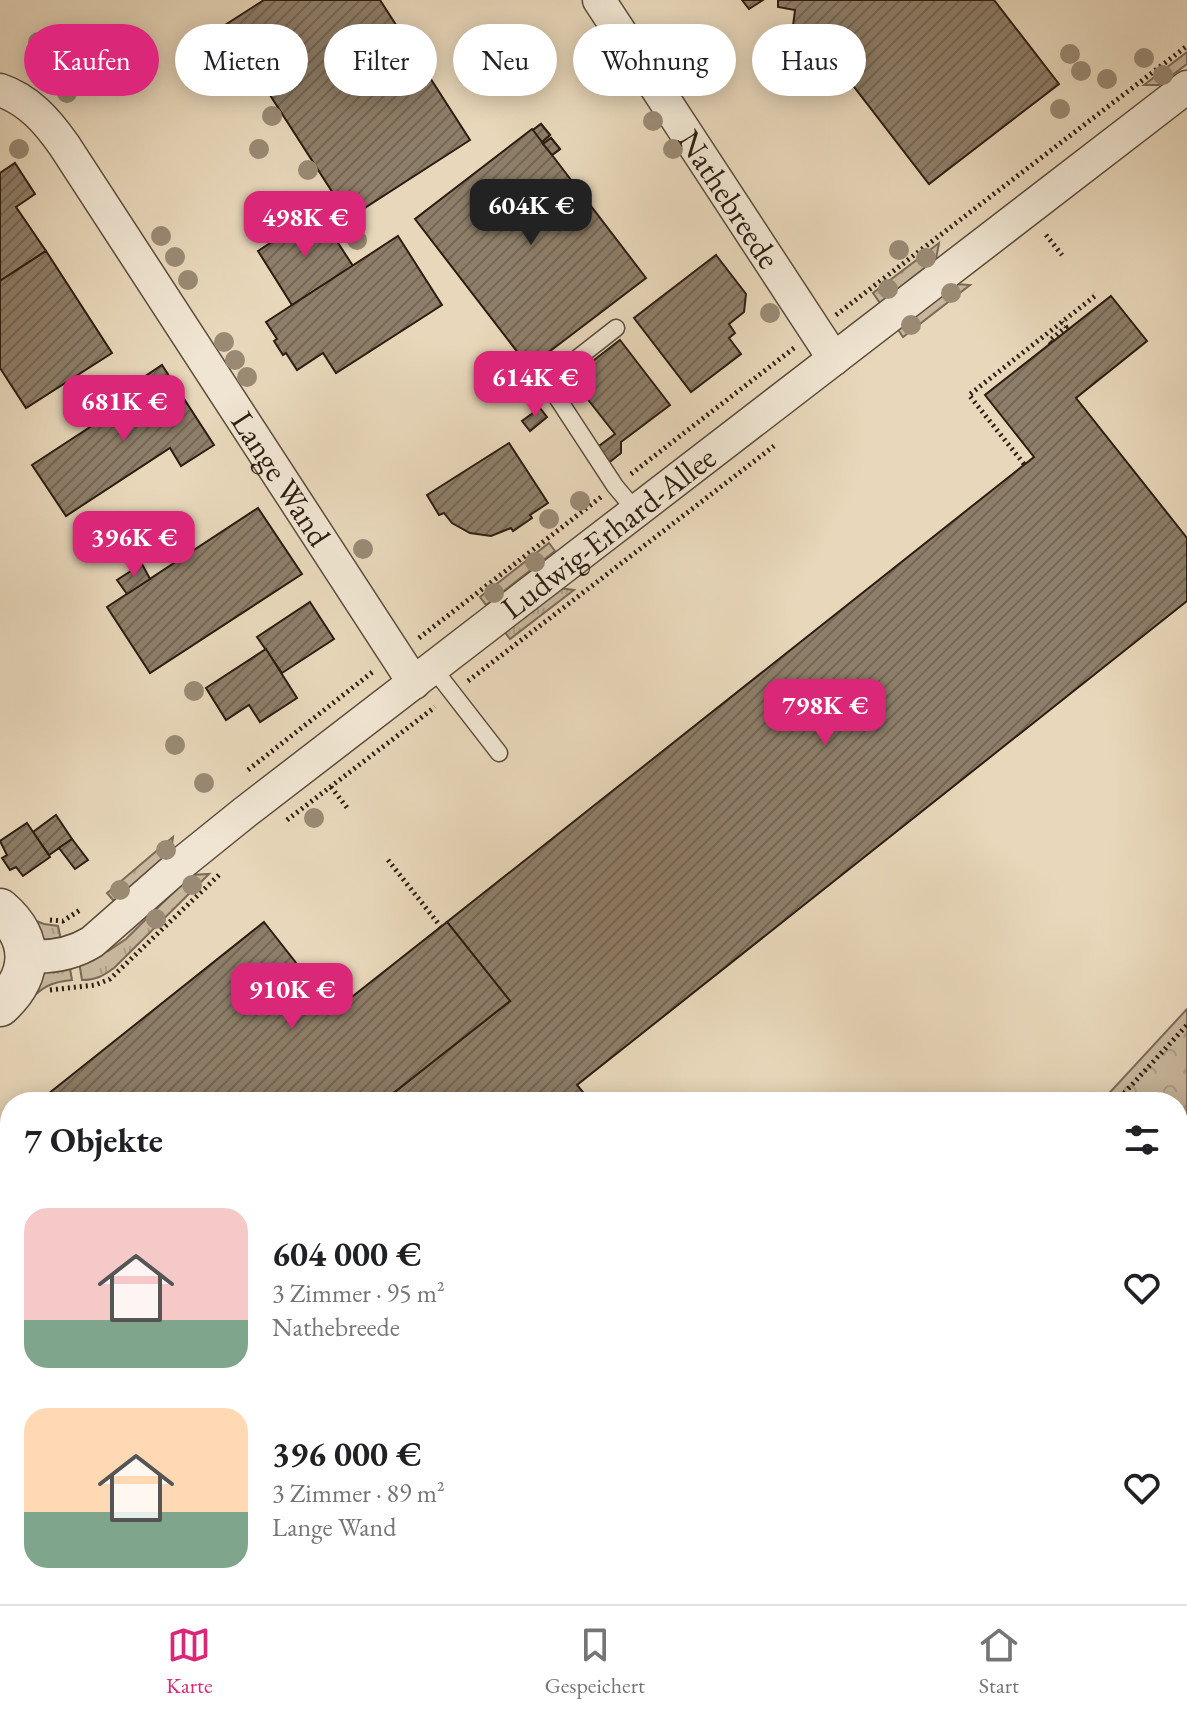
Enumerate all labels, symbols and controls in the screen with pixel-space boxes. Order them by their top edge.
chip: Kaufen [24,24,159,96]
chip: Mieten [175,24,308,96]
chip: Filter [324,24,437,96]
chip: Neu [453,24,557,96]
chip: Wohnung [573,24,736,96]
chip: Haus [752,24,866,96]
street label: Nathebreede [669,122,790,276]
pin: 604K € [466,179,596,247]
text: 604K € [488,188,574,222]
pin: 498K € [240,191,370,259]
text: 498K € [262,200,348,234]
pin: 614K € [470,351,600,419]
text: 614K € [492,360,578,394]
pin: 681K € [59,375,189,443]
text: 681K € [81,384,167,418]
street label: Lange Wand [222,403,341,555]
street label: Ludwig-Erhard-Allee [493,436,724,628]
pin: 396K € [69,511,199,579]
text: 396K € [91,520,177,554]
pin: 798K € [760,679,890,747]
text: 798K € [782,688,868,722]
pin: 910K € [227,963,357,1031]
text: 910K € [249,972,335,1006]
text: 7 Objekte [24,1118,163,1162]
icon: filters [1120,1118,1164,1162]
text: 604 000 € [272,1232,421,1276]
icon: home [88,1240,184,1336]
icon: heart [1120,1266,1164,1310]
text: 3 Zimmer · 95 m² [272,1276,445,1310]
text: Nathebreede [272,1310,400,1344]
text: 396 000 € [272,1432,421,1476]
icon: home [88,1440,184,1536]
icon: heart [1120,1466,1164,1510]
text: 3 Zimmer · 89 m² [272,1476,445,1510]
text: Lange Wand [272,1510,396,1544]
tab: Karte [166,1623,213,1700]
tab: Gespeichert [545,1623,645,1700]
tab: Start [977,1623,1021,1700]

